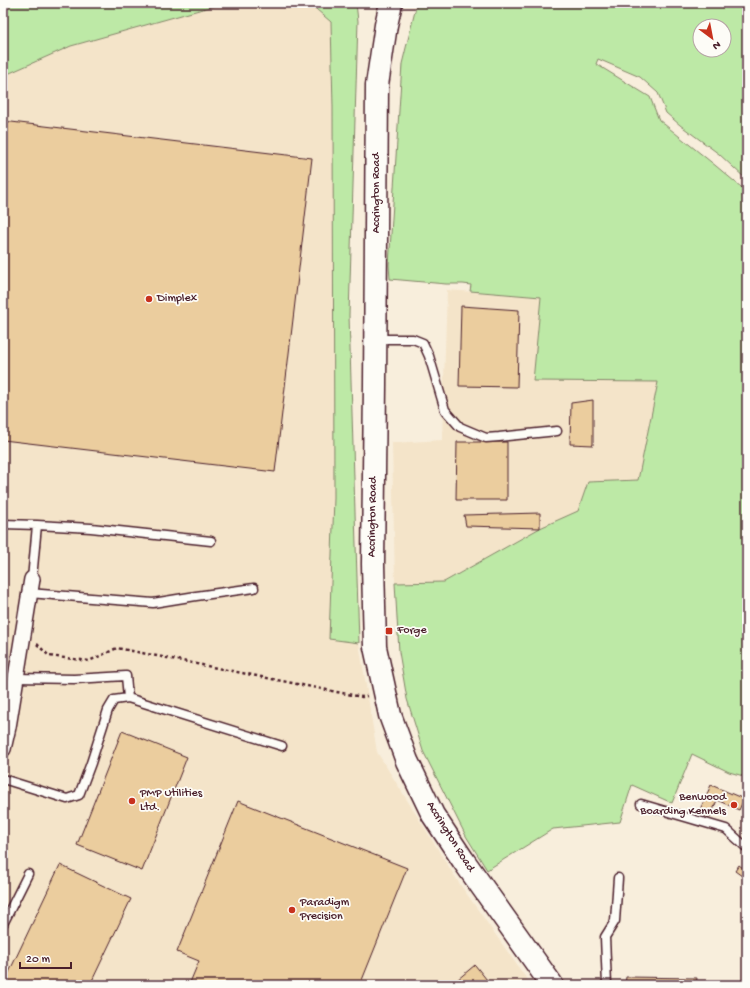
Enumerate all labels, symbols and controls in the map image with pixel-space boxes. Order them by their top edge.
north arrow [692,18,732,58]
text: N [710,38,722,52]
street label: Accrington Road [370,152,384,233]
place label: Dimplex [156,292,198,306]
marker: Dimplex [144,294,154,304]
street label: Accrington Road [365,476,381,557]
place label: Forge [396,624,427,638]
marker: Forge [384,626,394,636]
place label: PMP Utilities Ltd. [139,787,203,815]
place label: Benwood Boarding Kennels [639,791,727,819]
marker: PMP Utilities Ltd. [127,796,137,806]
street label: Accrington Road [423,799,478,876]
marker: Benwood Boarding Kennels [729,800,739,810]
place label: Paradigm Precision [299,896,350,924]
marker: Paradigm Precision [287,905,297,915]
scale bar [20,944,71,970]
text: 20 m [26,953,51,967]

